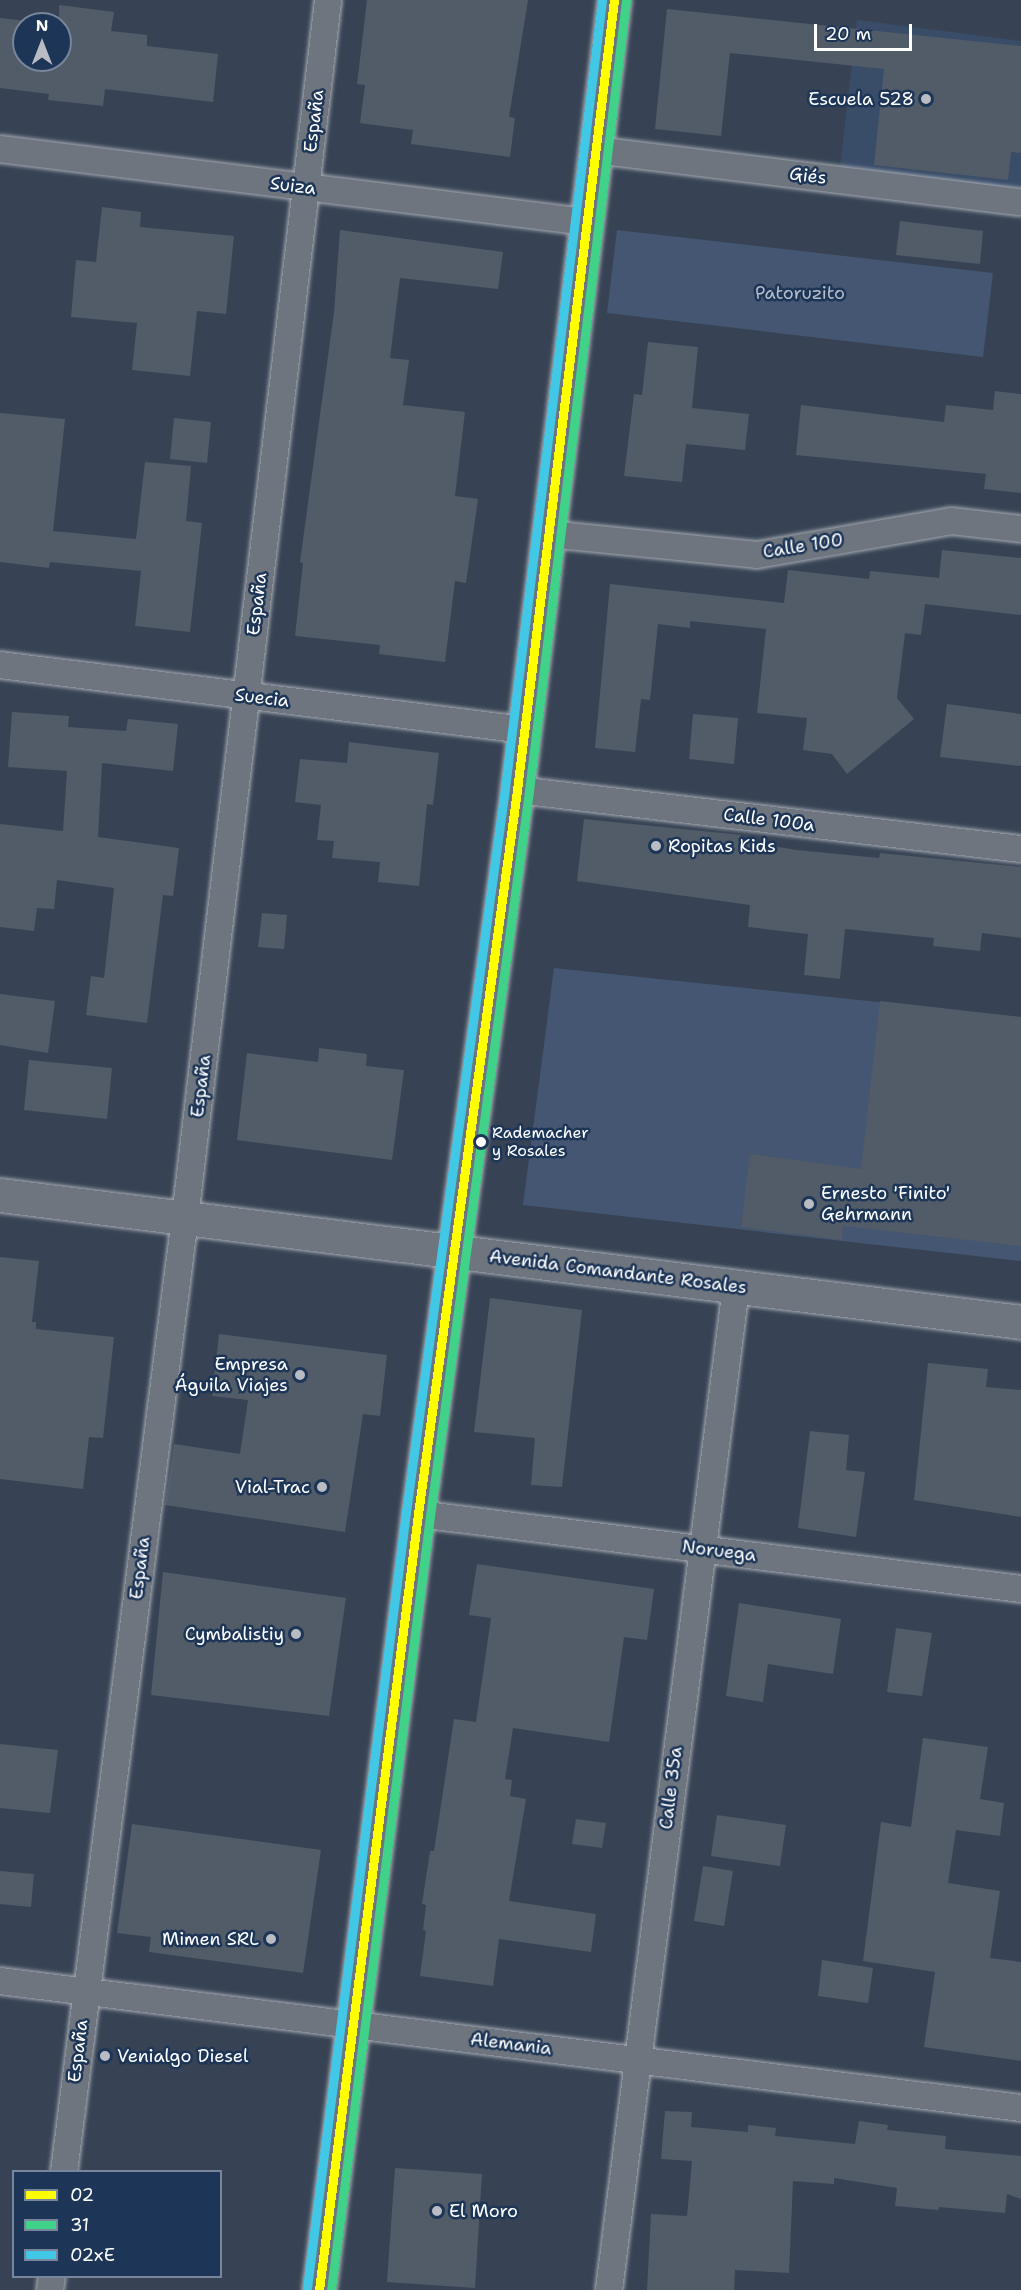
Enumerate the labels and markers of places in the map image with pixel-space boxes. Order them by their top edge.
place label: Escuela 528 [808,88,914,110]
marker: Escuela 528 [919,92,933,106]
place label: Ropitas Kids [668,835,776,857]
marker: Ropitas Kids [649,839,663,853]
place label: Rademacher y Rosales [492,1123,589,1161]
marker: Rademacher y Rosales [475,1136,487,1148]
place label: Ernesto 'Finito' Gehrmann [821,1183,950,1226]
marker: Ernesto 'Finito' Gehrmann [802,1197,816,1211]
place label: Empresa Águila Viajes [174,1354,288,1396]
marker: Empresa Águila Viajes [293,1368,307,1382]
place label: Vial-Trac [235,1476,310,1498]
marker: Vial-Trac [315,1480,329,1494]
place label: Cymbalistiy [185,1623,284,1645]
marker: Cymbalistiy [289,1627,303,1641]
place label: Mimen SRL [162,1928,259,1950]
marker: Mimen SRL [264,1932,278,1946]
place label: Venialgo Diesel [117,2045,248,2067]
marker: Venialgo Diesel [98,2049,112,2063]
place label: El Moro [449,2200,518,2222]
marker: El Moro [430,2204,444,2218]

